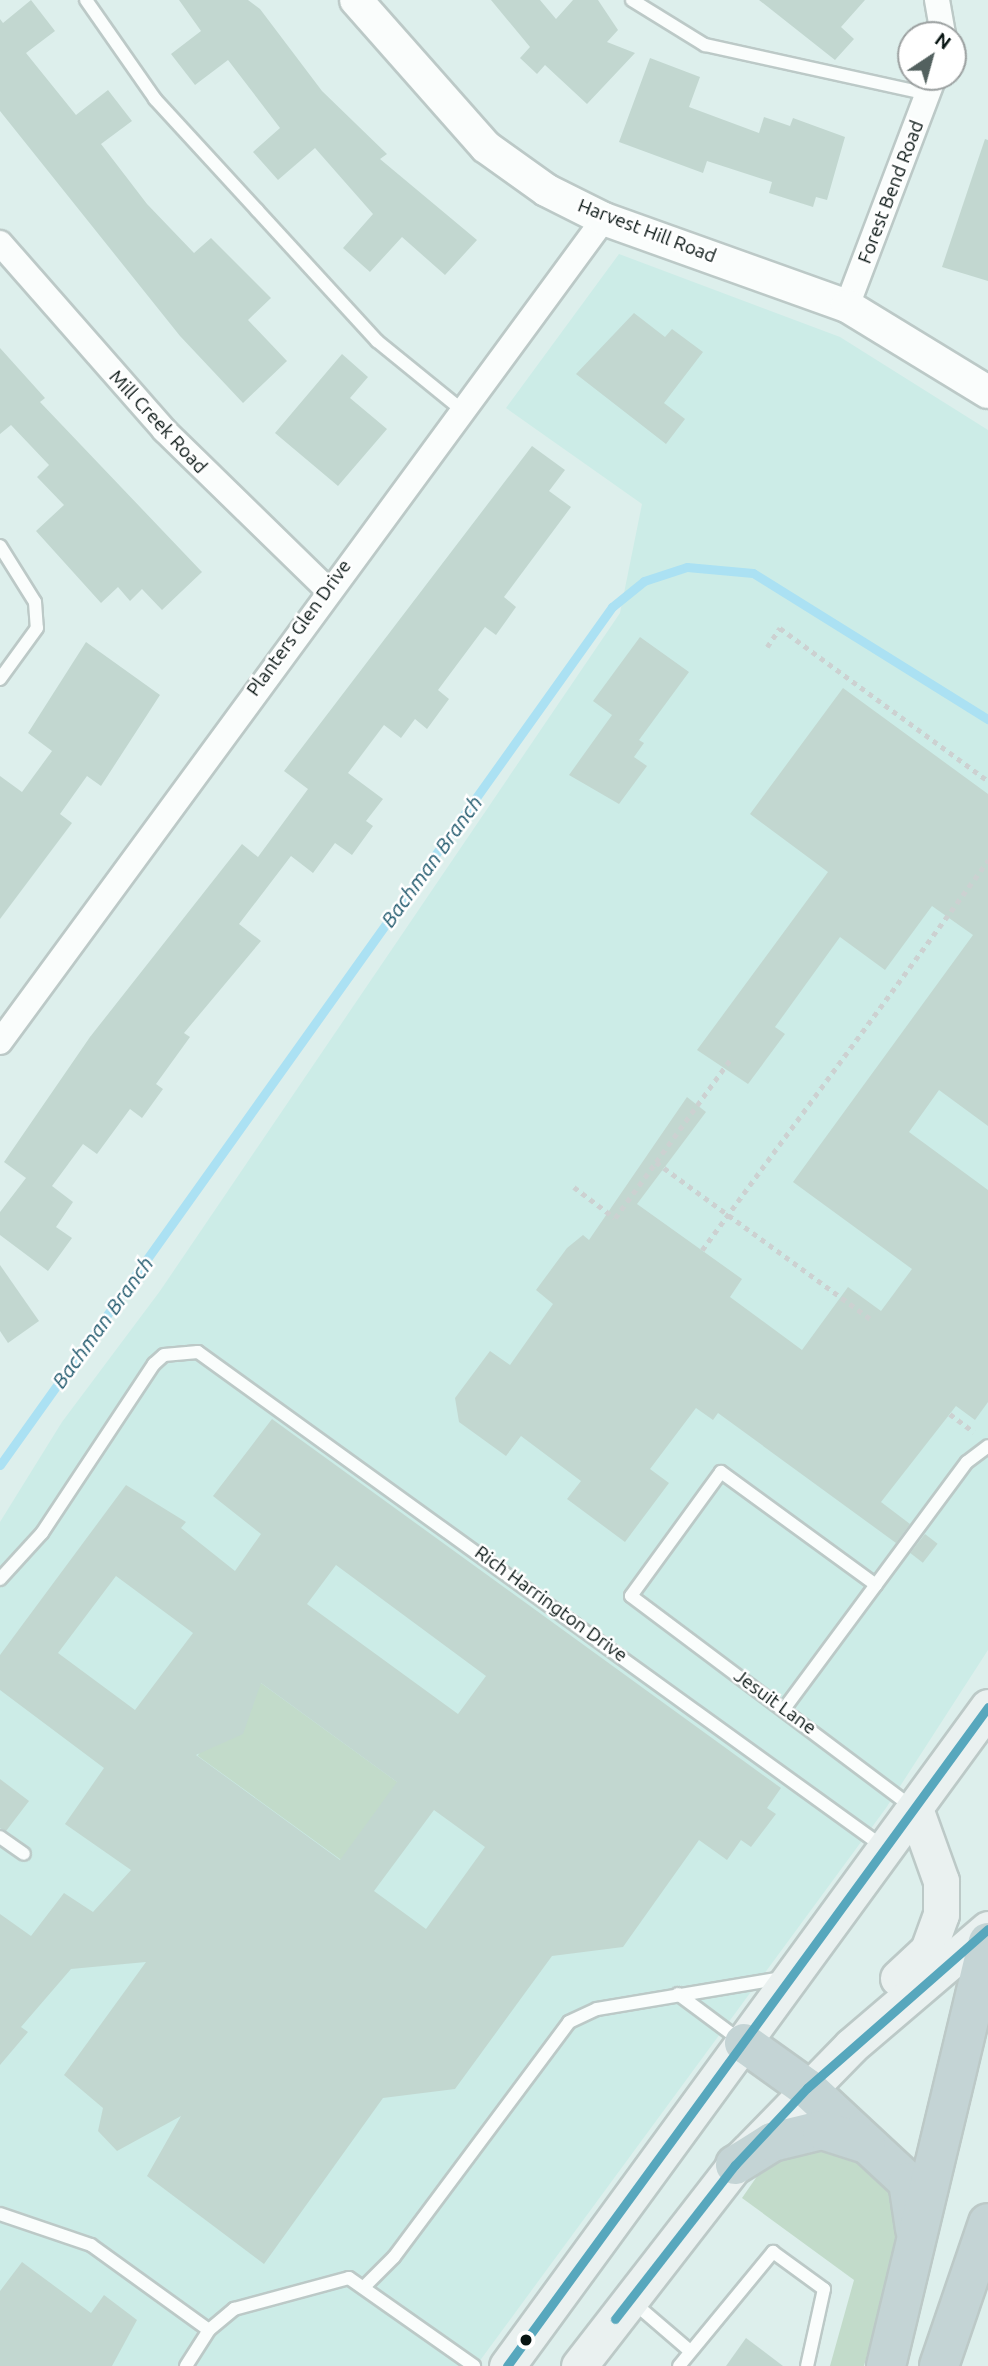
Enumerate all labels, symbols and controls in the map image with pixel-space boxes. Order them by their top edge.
north arrow [897,21,967,91]
text: N [931,28,955,54]
street label: Forest Bend Road [853,117,929,267]
street label: Harvest Hill Road [575,194,719,268]
street label: Mill Creek Road [104,366,212,478]
street label: Planters Glen Drive [242,555,356,701]
water label: Bachman Branch [375,790,487,932]
water label: Bachman Branch [46,1251,158,1393]
street label: Rich Harrington Drive [470,1541,632,1667]
street label: Jesuit Lane [729,1665,821,1739]
unlabelled marker [519,2333,533,2347]

